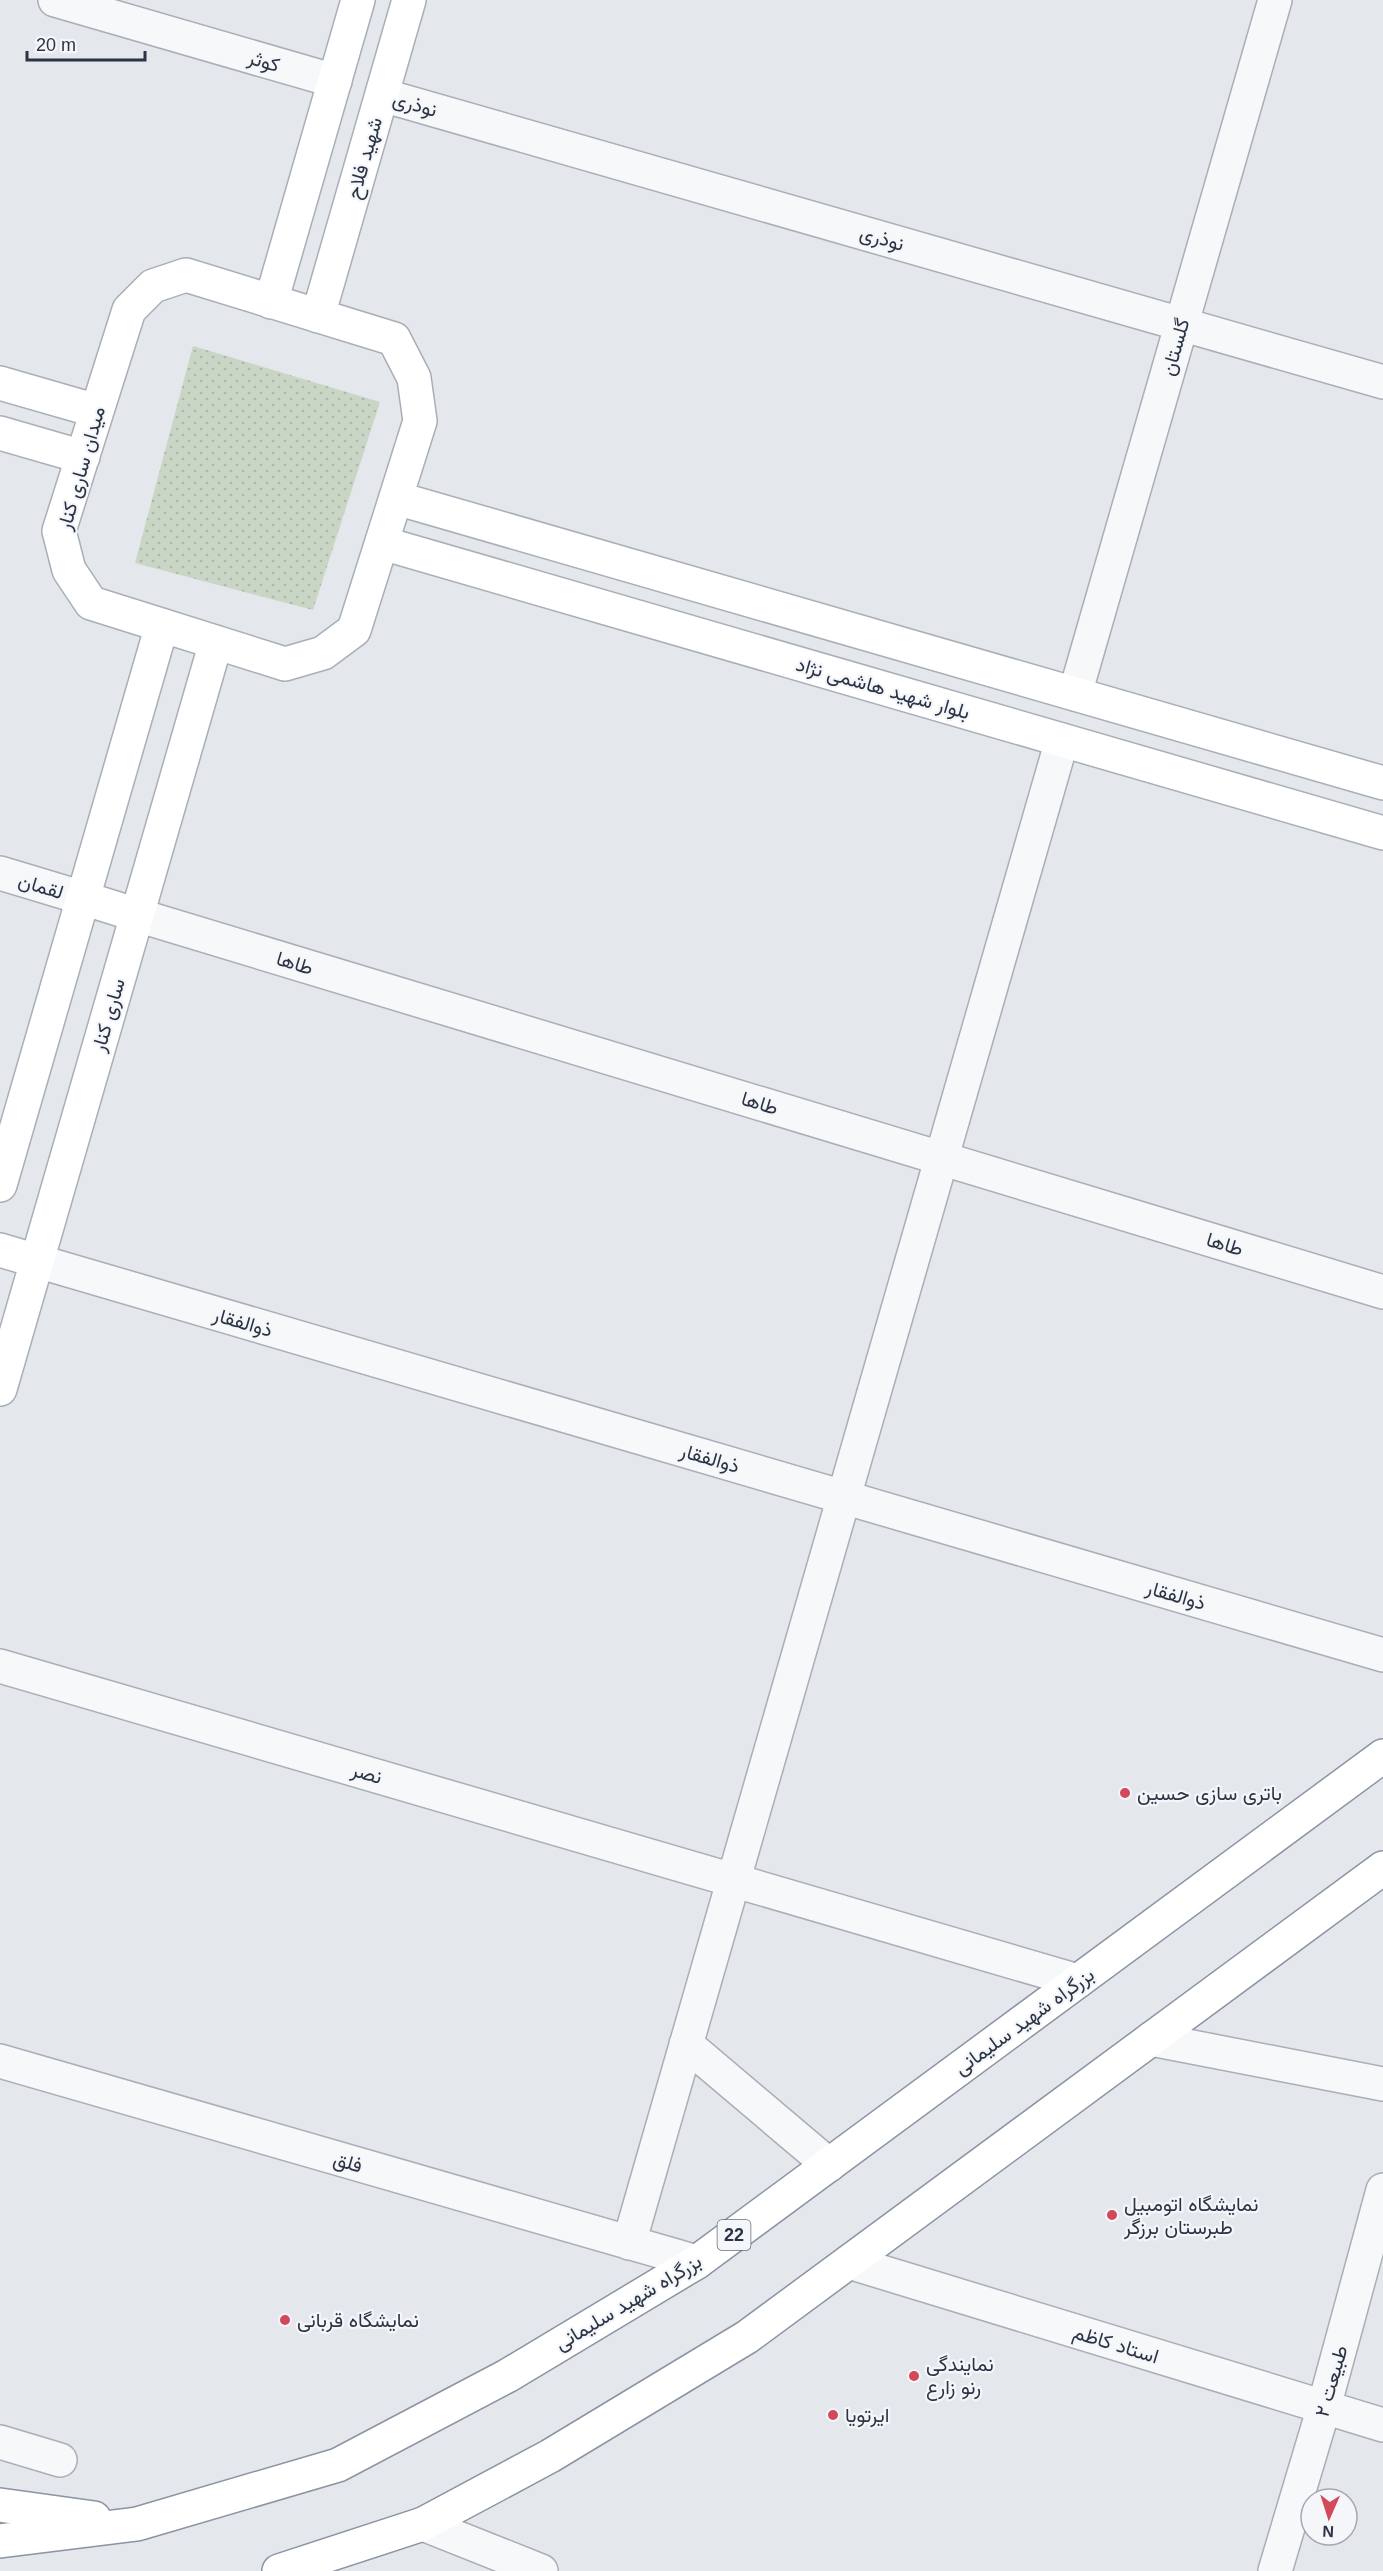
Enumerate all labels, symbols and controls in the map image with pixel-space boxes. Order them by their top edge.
scale bar [27,24,146,62]
text: 20 m [36,35,76,55]
street label: کوثر [244,46,282,78]
street label: نوذری [390,87,440,123]
street label: شهید فلاح [342,115,389,202]
street label: نوذری [857,221,907,257]
street label: گلستان [1156,316,1194,378]
street label: میدان ساری کنار [53,404,111,534]
street label: بلوار شهید هاشمی نژاد [793,653,972,725]
street label: لقمان [16,869,66,903]
street label: طاها [274,947,316,979]
street label: ساری کنار [87,976,131,1056]
street label: طاها [739,1087,781,1119]
street label: طاها [1204,1228,1246,1260]
street label: ذوالفقار [209,1303,275,1343]
street label: ذوالفقار [676,1439,742,1479]
street label: ذوالفقار [1142,1576,1208,1616]
street label: نصر [348,1758,385,1790]
place label: باتری سازی حسین [1137,1782,1282,1806]
marker: باتری سازی حسین [1118,1786,1132,1800]
street label: بزرگراه شهید سلیمانی [950,1963,1099,2081]
street label: فلق [331,2147,365,2178]
place label: نمایشگاه اتومبیل طبرستان برزگر [1123,2193,1258,2240]
marker: نمایشگاه اتومبیل طبرستان برزگر [1105,2208,1119,2222]
road number: 22 [718,2220,750,2250]
street label: بزرگراه شهید سلیمانی [551,2250,706,2356]
place label: نمایشگاه قربانی [297,2309,419,2333]
marker: نمایشگاه قربانی [278,2313,292,2327]
street label: استاد کاظم [1070,2321,1161,2369]
street label: طبیعت ۲ [1310,2343,1353,2420]
place label: نمایندگی رنو زارع [926,2353,994,2401]
marker: نمایندگی رنو زارع [907,2369,921,2383]
place label: ایرتویا [845,2404,889,2428]
marker: ایرتویا [826,2408,840,2422]
north arrow [1299,2487,1359,2547]
text: N [1322,2523,1334,2540]

